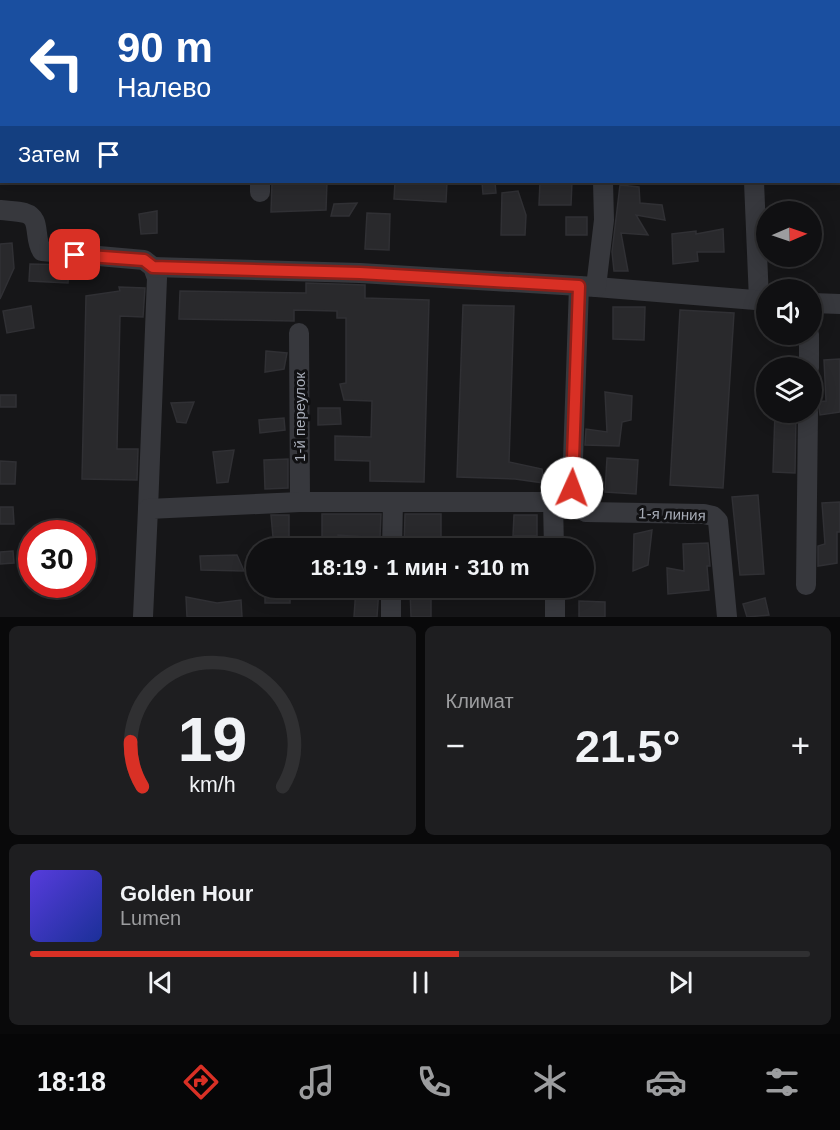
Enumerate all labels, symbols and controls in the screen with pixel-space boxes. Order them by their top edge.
icon: left [18,24,96,102]
text: 90 m [117,24,213,71]
text: Налево [117,73,211,103]
icon: arrive [92,138,125,171]
text: Затем [18,142,80,167]
north arrow [756,201,822,267]
map controls [756,201,822,423]
pin [49,229,100,280]
icon: arrive [58,238,91,271]
button: sound [756,279,822,345]
button: layers [756,357,822,423]
street label: 1-й переулок [291,372,308,462]
position arrow [540,456,604,520]
street label: 1-я линия [638,504,706,524]
speed limit sign: 30 [18,520,96,598]
text: 18:19 · 1 мин · 310 m [310,555,530,580]
text: Климат [446,690,514,712]
text: 19 [178,705,247,774]
text: 21.5° [575,721,681,772]
text: − [446,727,465,764]
text: + [791,727,810,764]
text: km/h [189,774,235,798]
text: Golden Hour [120,881,253,906]
text: Lumen [120,907,181,929]
icon: previous [144,966,177,999]
icon: pause [404,966,437,999]
icon: next [664,966,697,999]
icon: directions [180,1061,222,1103]
icon: music [296,1061,338,1103]
icon: phone [413,1061,455,1103]
icon: climate [529,1061,571,1103]
icon: car [645,1061,687,1103]
icon: filters [761,1061,803,1103]
text: 18:18 [37,1067,106,1097]

